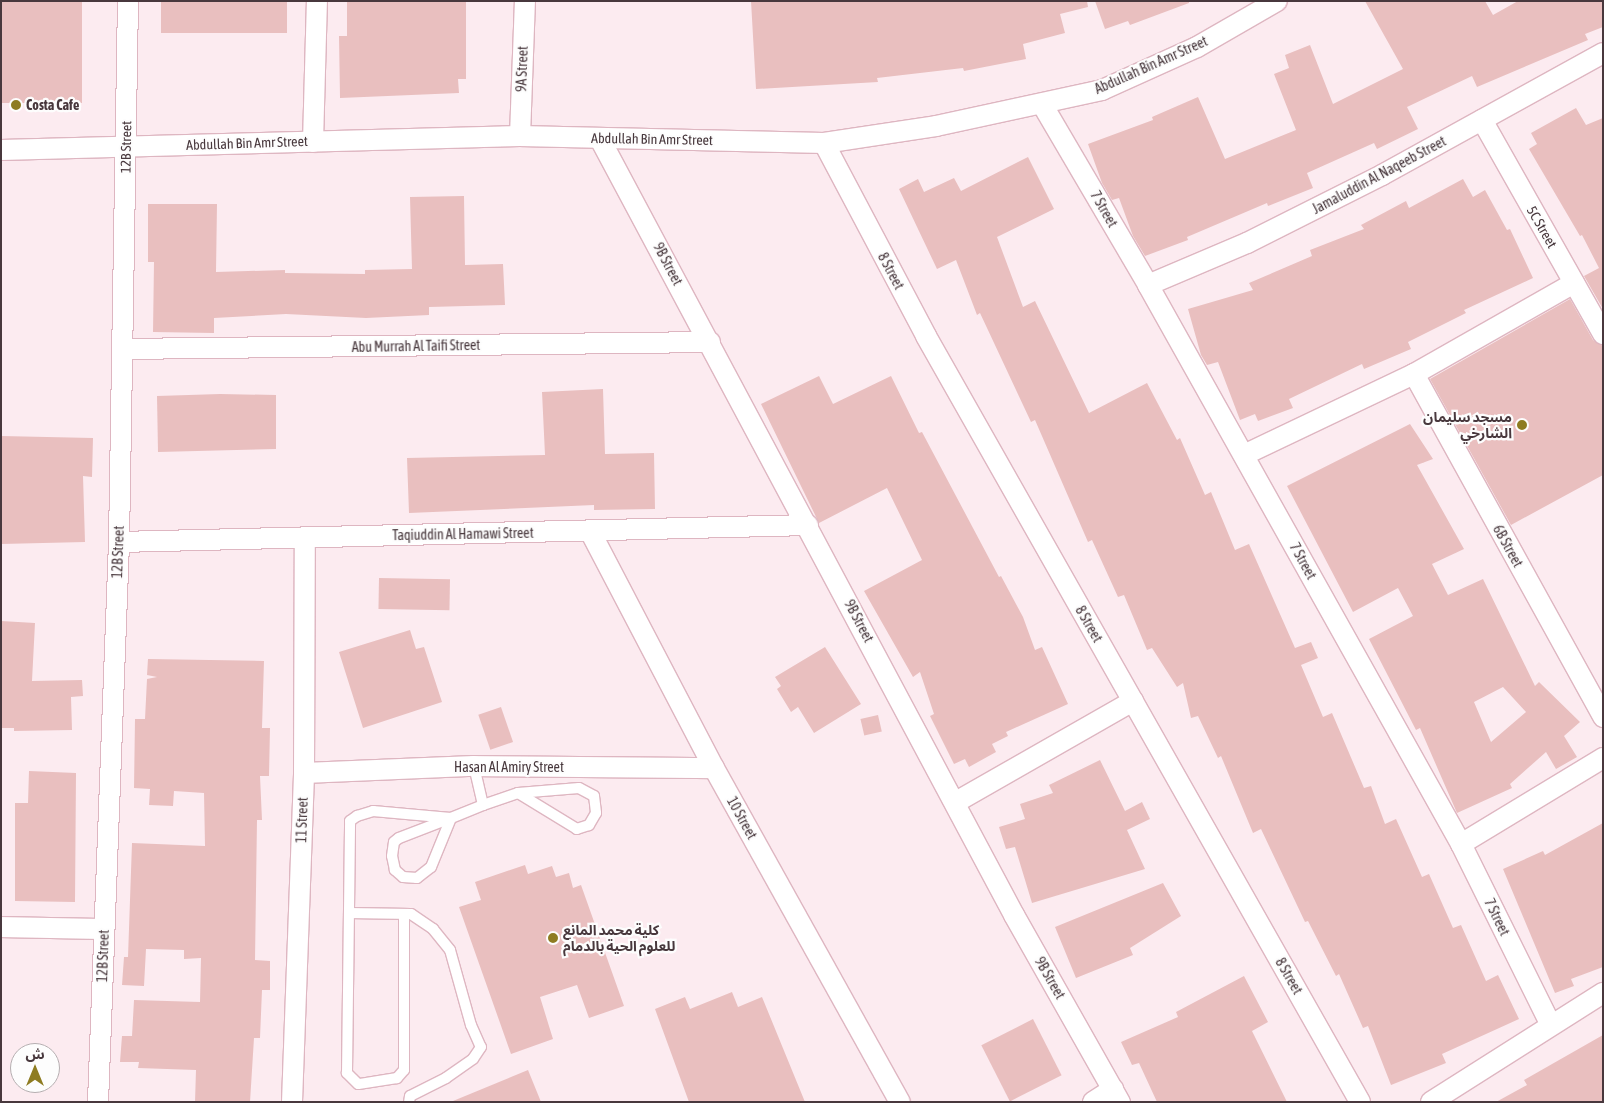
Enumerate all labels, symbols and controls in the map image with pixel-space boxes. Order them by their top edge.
street label: Abdullah Bin Amr Street [1092,33,1210,97]
street label: 9A Street [513,46,531,92]
place label: Costa Cafe [26,97,79,113]
marker: Costa Cafe [10,99,22,111]
street label: 12B Street [117,121,135,173]
street label: Abdullah Bin Amr Street [591,130,713,148]
street label: Abdullah Bin Amr Street [186,132,308,154]
street label: Jamaluddin Al Naqeeb Street [1309,133,1449,217]
street label: 7 Street [1087,188,1121,230]
street label: 5C Street [1523,203,1561,251]
street label: 9B Street [650,240,686,288]
street label: 8 Street [874,250,908,292]
street label: Abu Murrah Al Taifi Street [352,336,480,356]
place label: مسجد سليمان الشارخي [1423,409,1512,442]
marker: مسجد سليمان الشارخي [1516,419,1528,431]
street label: 6B Street [1490,522,1526,570]
street label: Taqiuddin Al Hamawi Street [392,524,534,544]
street label: 12B Street [109,526,127,578]
street label: 7 Street [1286,540,1320,582]
street label: 9B Street [841,597,877,645]
street label: 8 Street [1072,603,1106,645]
street label: Hasan Al Amiry Street [454,759,564,775]
street label: 10 Street [724,794,760,842]
street label: 11 Street [293,797,311,843]
street label: 7 Street [1481,896,1513,938]
place label: كلية محمد المانع للعلوم الحية بالدمام [563,922,675,954]
street label: 12B Street [94,930,112,982]
marker: كلية محمد المانع للعلوم الحية بالدمام [547,932,559,944]
street label: 9B Street [1031,954,1069,1002]
street label: 8 Street [1272,955,1306,997]
north arrow [10,1043,60,1093]
text: ش [25,1046,45,1062]

